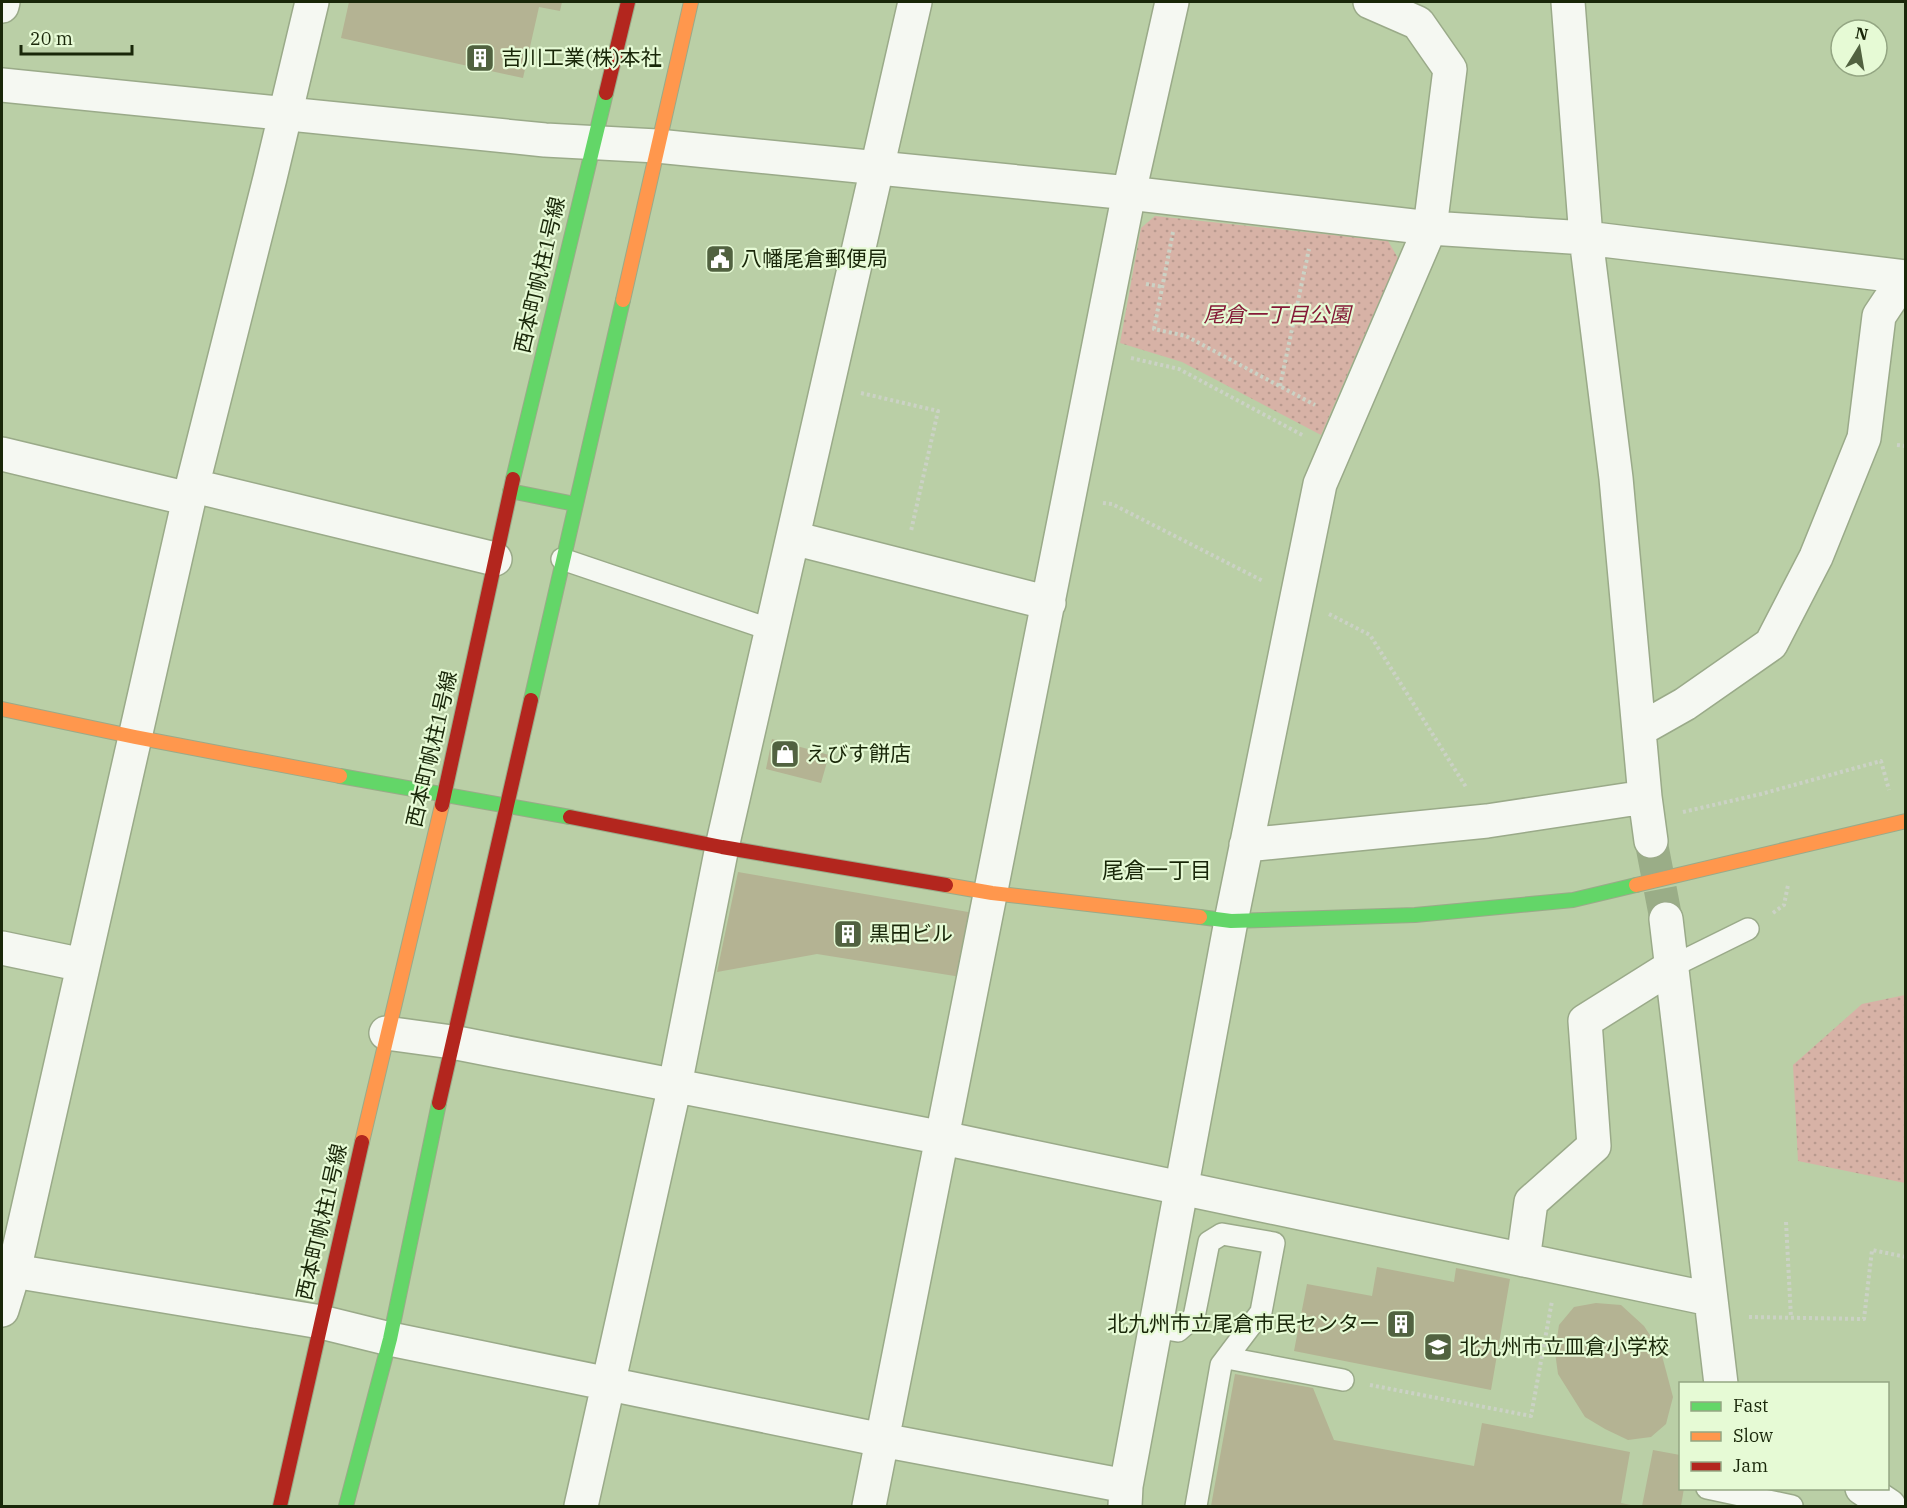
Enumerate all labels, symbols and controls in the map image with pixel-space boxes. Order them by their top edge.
scale bar [21,18,132,56]
north arrow [1829,18,1889,78]
text: N [1854,22,1870,44]
text: 20 m [30,27,73,50]
building icon: 吉川工業(株)本社 [464,42,496,74]
place label: 吉川工業(株)本社 [501,43,662,71]
street label: 西本町帆柱1号線 [507,194,571,356]
public building icon: 八幡尾倉郵便局 [704,243,736,275]
place label: 八幡尾倉郵便局 [741,244,888,272]
park label: 尾倉一丁目公園 [1204,300,1353,328]
street label: 西本町帆柱1号線 [399,668,463,830]
shop icon: えびす餅店 [769,738,801,770]
place label: えびす餅店 [806,739,911,767]
district label: 尾倉一丁目 [1102,855,1212,884]
building icon: 黒田ビル [832,918,864,950]
place label: 黒田ビル [869,919,953,947]
street label: 西本町帆柱1号線 [289,1141,353,1303]
building icon: 北九州市立尾倉市民センター [1385,1308,1417,1340]
place label: 北九州市立尾倉市民センター [1107,1309,1380,1337]
school or university icon: 北九州市立皿倉小学校 [1422,1331,1454,1363]
place label: 北九州市立皿倉小学校 [1459,1332,1669,1360]
legend [1679,1382,1889,1490]
text: Fast [1733,1394,1768,1417]
text: Slow [1733,1424,1773,1447]
text: Jam [1733,1454,1768,1477]

